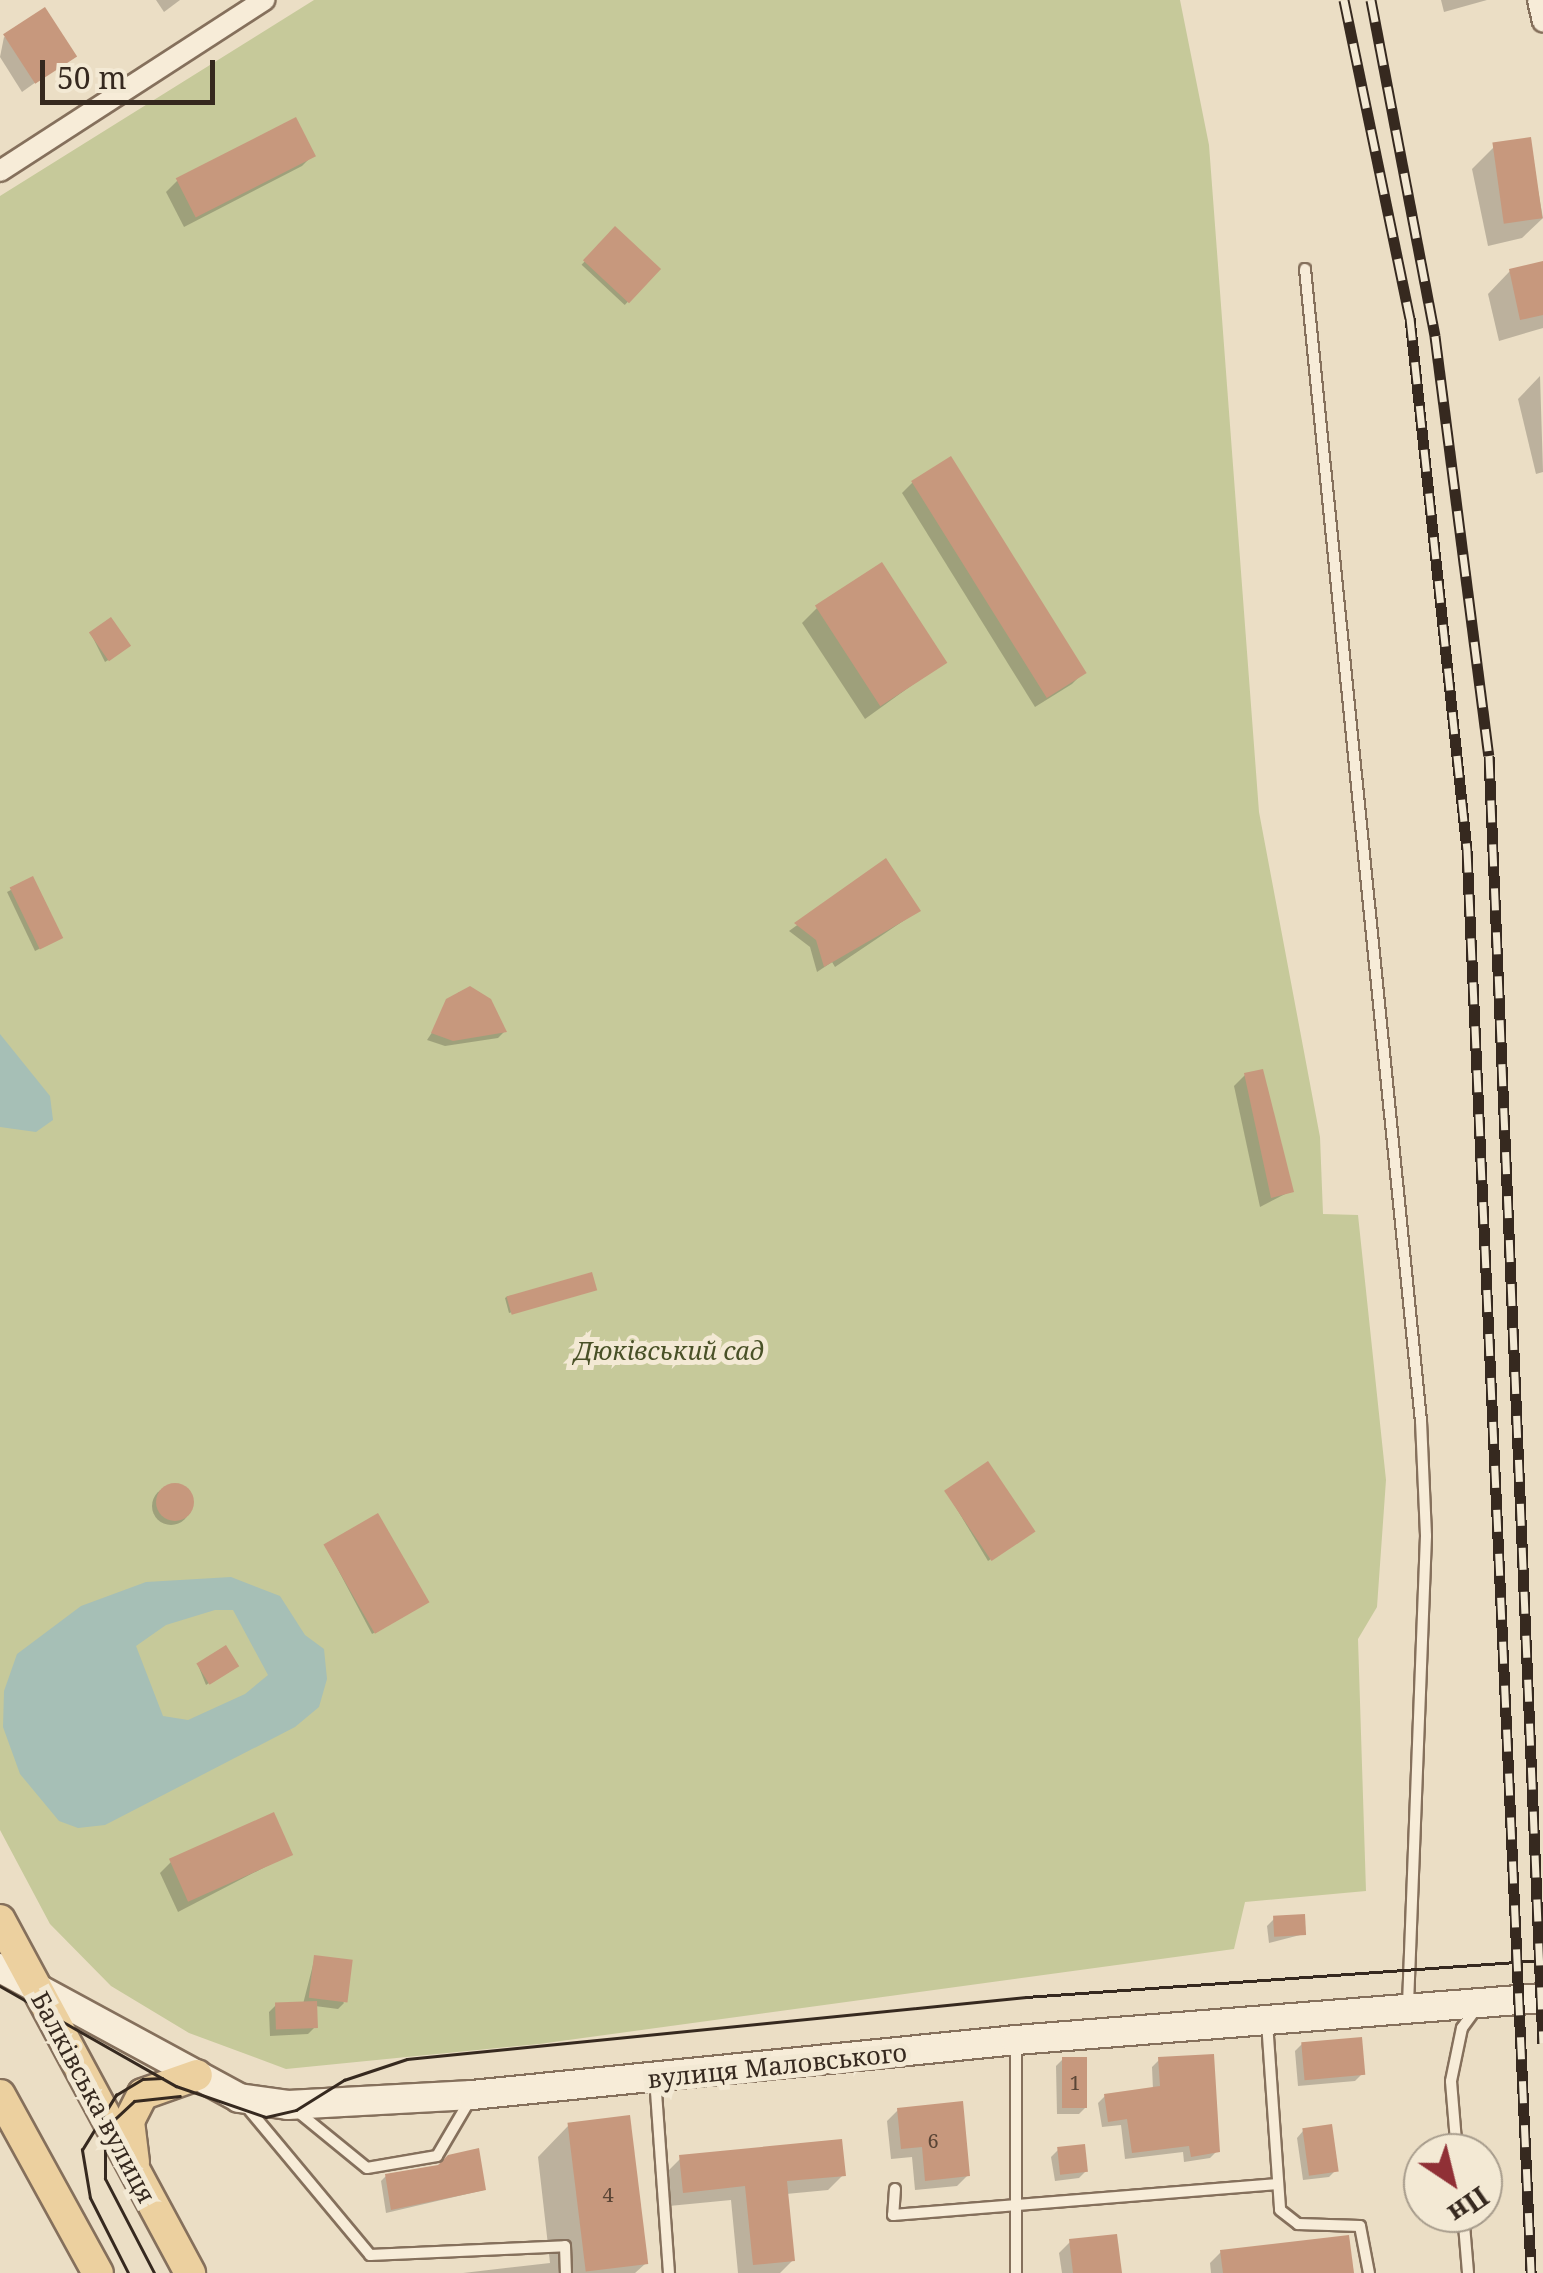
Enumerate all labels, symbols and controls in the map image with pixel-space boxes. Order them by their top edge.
scale bar [45,40,220,102]
text: 50 m [57,57,127,98]
park label: Дюківський сад [574,1335,764,1365]
street label: Балківська вулиця [26,1986,162,2208]
street label: вулиця Маловського [646,2036,908,2094]
house number: 1 [1069,2070,1081,2094]
house number: 6 [927,2128,939,2152]
north arrow [1403,2133,1503,2233]
text: Пн [1441,2178,1497,2233]
house number: 4 [602,2182,614,2206]

